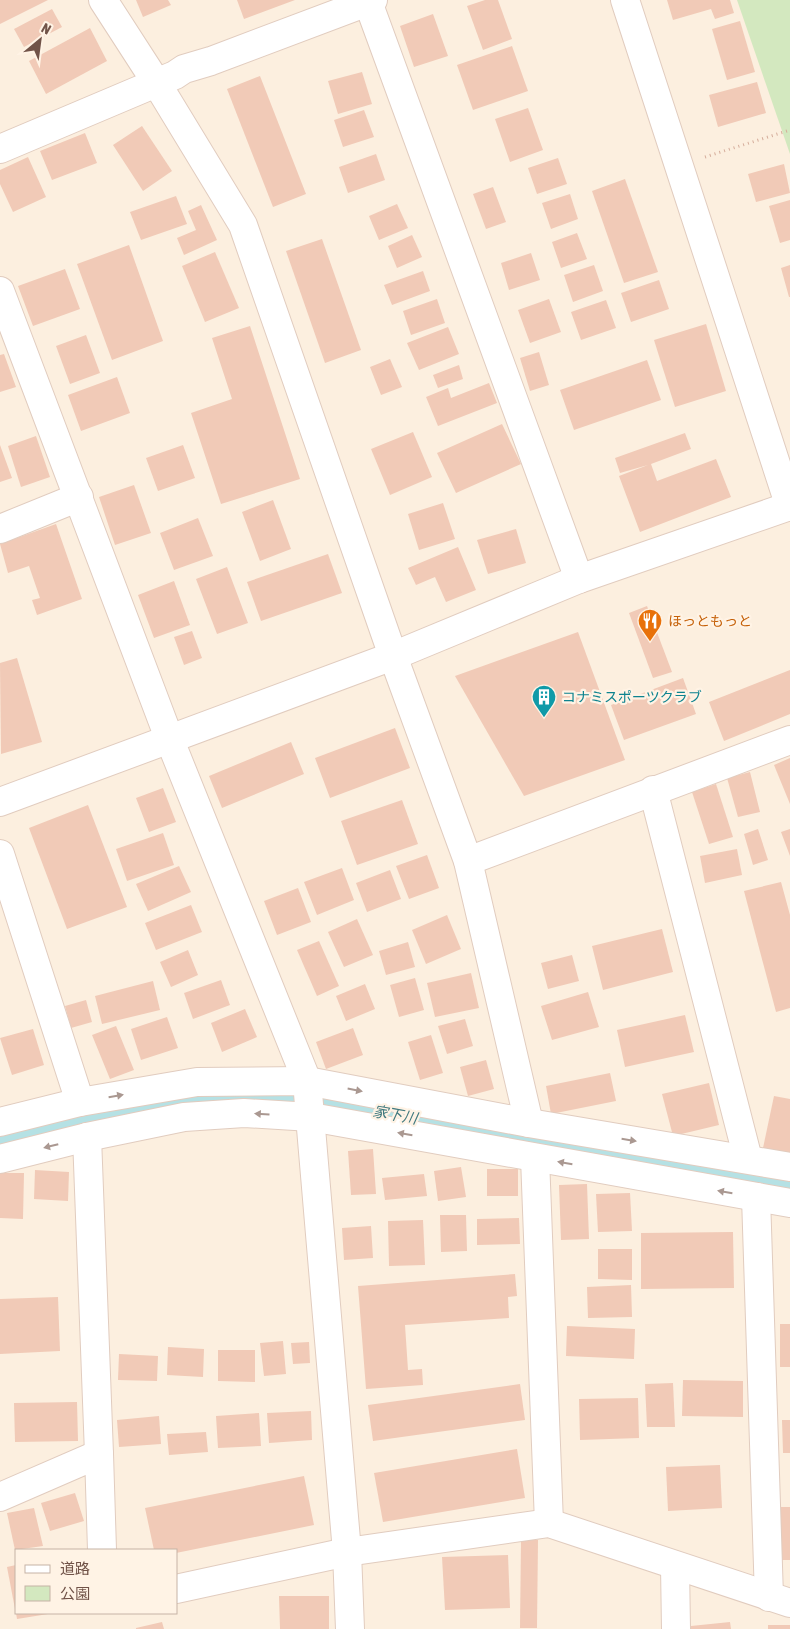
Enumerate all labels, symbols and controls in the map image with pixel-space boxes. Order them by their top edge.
north arrow [15,15,65,65]
text: N [39,20,54,38]
restaurant icon: ほっともっと [637,608,663,642]
place label: ほっともっと [668,613,752,629]
building icon: コナミスポーツクラブ [531,684,557,718]
place label: コナミスポーツクラブ [562,689,702,705]
one-way arrow [347,1086,362,1094]
one-way arrow [108,1091,124,1099]
water label: 家下川 [371,1102,421,1127]
one-way arrow [254,1109,270,1117]
one-way arrow [396,1130,412,1138]
one-way arrow [622,1136,638,1144]
one-way arrow [43,1142,58,1150]
one-way arrow [556,1159,572,1167]
one-way arrow [716,1187,732,1195]
legend [15,1549,178,1614]
text: 道路 [60,1560,90,1577]
text: 公園 [60,1585,90,1602]

